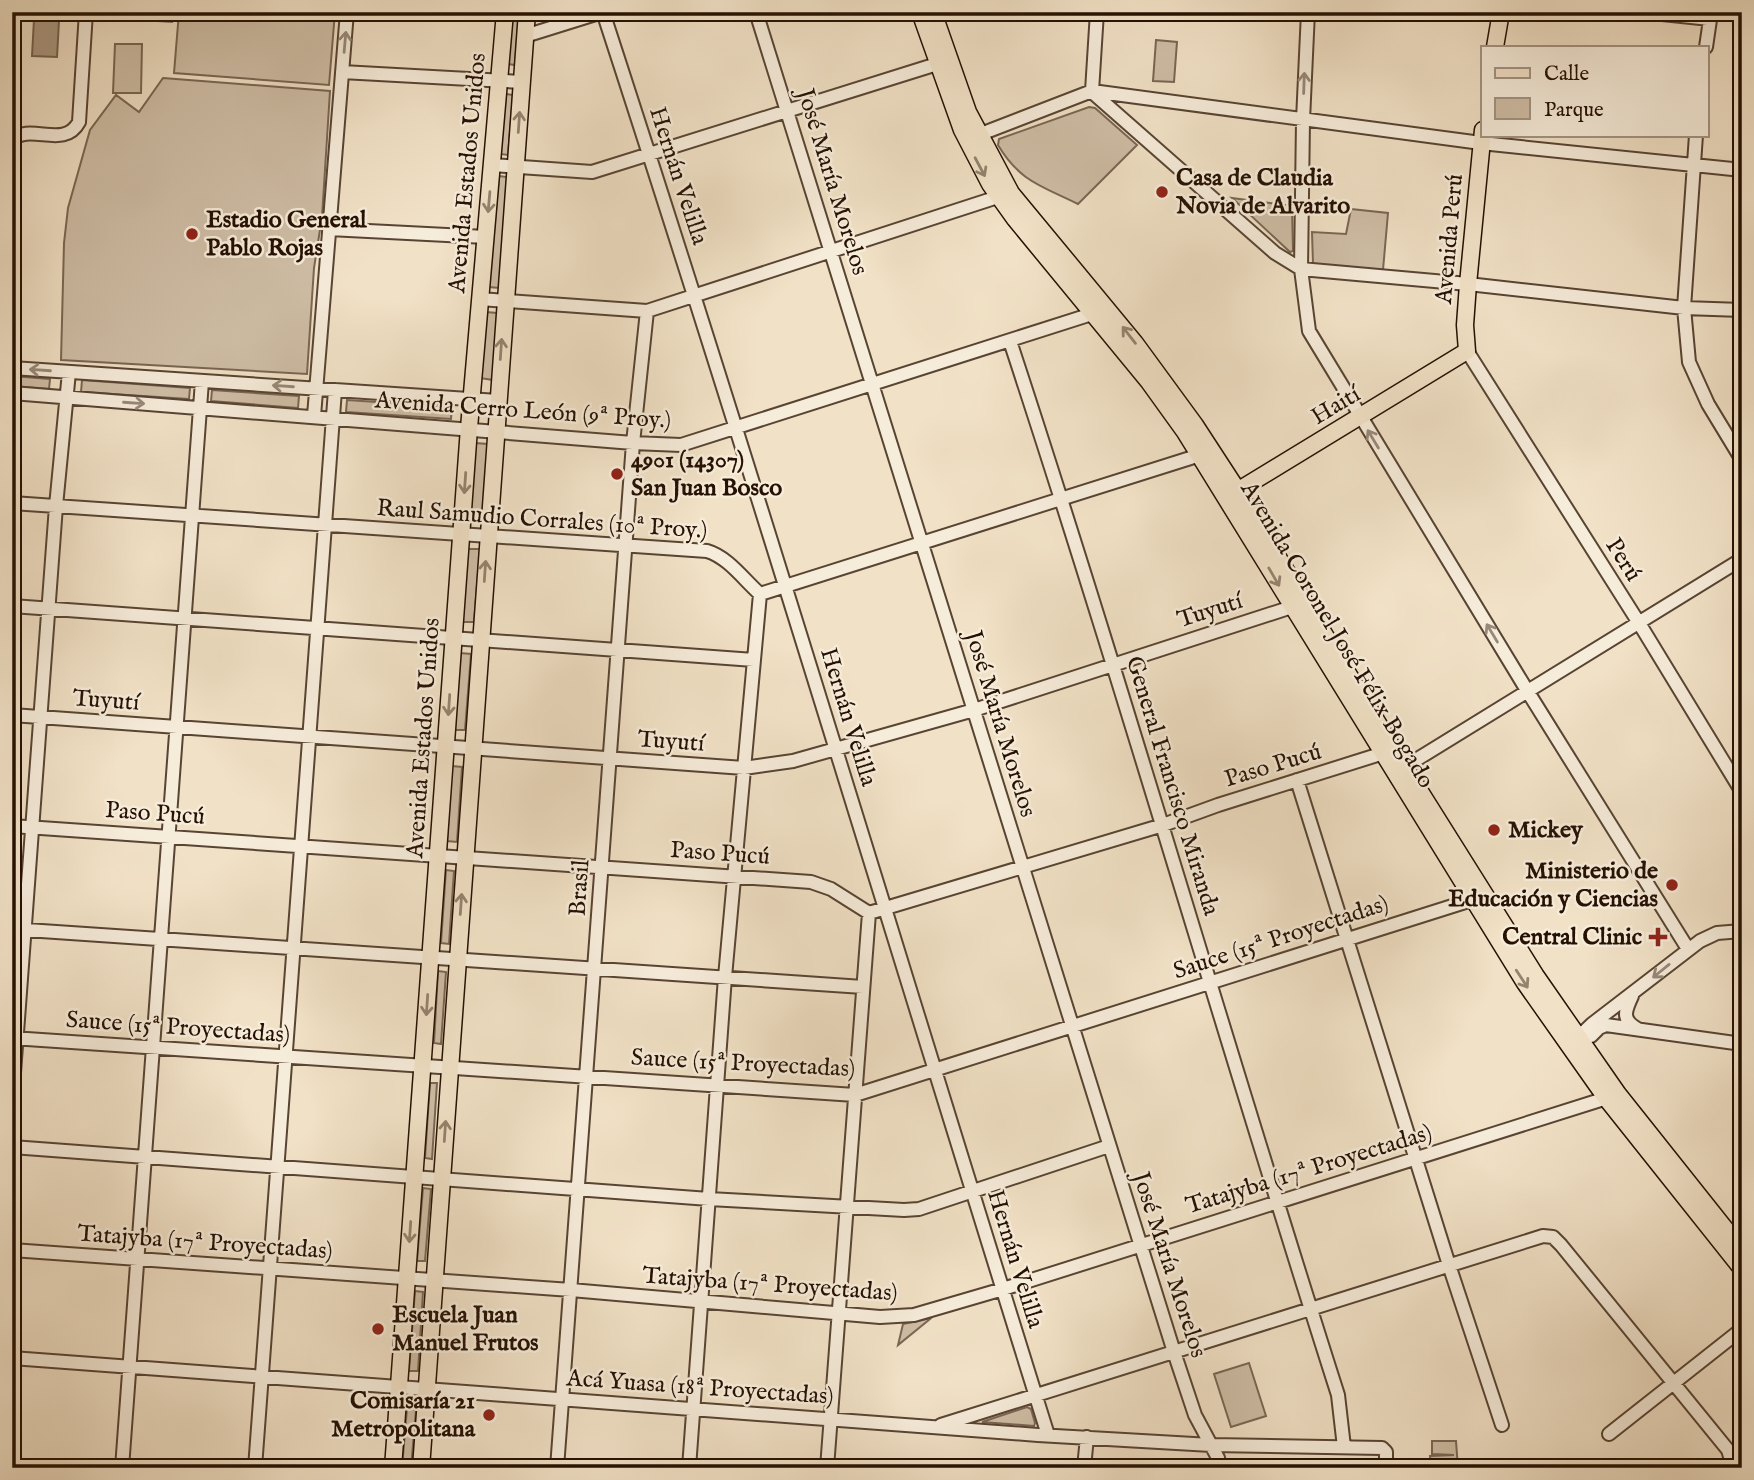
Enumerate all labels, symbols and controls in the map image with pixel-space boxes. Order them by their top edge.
one-way arrow [339,31,352,54]
legend [1481,46,1708,136]
street label: Avenida Estados Unidos [442,52,494,295]
text: Calle [1544,61,1589,88]
one-way arrow [1298,72,1311,95]
street label: José María Morelos [788,82,875,279]
text: Parque [1544,97,1604,124]
street label: Hernán Velilla [641,103,715,250]
one-way arrow [513,111,526,133]
one-way arrow [974,156,988,176]
place label: Casa de Claudia Novia de Alvarito [1175,163,1350,222]
street label: Avenida Perú [1429,173,1471,306]
marker: Casa de Claudia Novia de Alvarito [1154,184,1170,200]
one-way arrow [482,191,495,213]
place label: Estadio General Pablo Rojas [206,205,367,264]
marker: Estadio General Pablo Rojas [184,226,200,242]
one-way arrow [1121,326,1136,344]
one-way arrow [495,337,508,360]
one-way arrow [30,363,52,376]
street label: Haití [1306,379,1368,433]
one-way arrow [272,380,295,393]
street label: Avenida Cerro León (9ª Proy.) [373,385,672,437]
one-way arrow [122,397,145,410]
one-way arrow [1366,430,1380,450]
place label: 4901 (14307) San Juan Bosco [631,445,782,504]
marker: 4901 (14307) San Juan Bosco [609,466,625,482]
one-way arrow [458,471,471,494]
street label: Avenida Coronel José Félix Bogado [1232,475,1441,794]
street label: Raul Samudio Corrales (10ª Proy.) [376,493,708,547]
street label: Perú [1598,532,1648,588]
one-way arrow [479,560,492,583]
one-way arrow [1268,566,1281,587]
street label: Tuyutí [1173,585,1248,636]
street label: Avenida Estados Unidos [400,617,448,860]
street label: José María Morelos [956,624,1043,821]
one-way arrow [1485,624,1499,644]
street label: Hernán Velilla [812,644,884,791]
street label: General Francisco Miranda [1118,653,1226,920]
street label: Tuyutí [72,683,142,719]
one-way arrow [442,694,455,716]
street label: Tuyutí [637,724,707,760]
street label: Paso Pucú [1221,737,1325,795]
street label: Paso Pucú [104,795,206,833]
place label: Mickey [1508,815,1584,846]
marker: Mickey [1486,822,1502,838]
street label: Paso Pucú [669,835,771,873]
place label: Ministerio de Educación y Ciencias [1448,856,1659,915]
street label: Brasil [563,858,597,917]
marker: Ministerio de Educación y Ciencias [1664,877,1680,893]
street label: Sauce (15ª Proyectadas) [1169,889,1393,987]
one-way arrow [455,893,468,916]
place label: Central Clinic [1502,922,1642,953]
marker: Central Clinic [1648,927,1668,947]
one-way arrow [1653,963,1671,978]
one-way arrow [1515,969,1529,988]
one-way arrow [420,994,433,1016]
street label: Sauce (15ª Proyectadas) [65,1005,291,1051]
street label: Sauce (15ª Proyectadas) [630,1043,856,1085]
street label: Tatajyba (17ª Proyectadas) [1182,1118,1436,1222]
one-way arrow [439,1120,452,1143]
street label: José María Morelos [1123,1165,1214,1362]
street label: Hernán Velilla [979,1186,1051,1333]
street label: Tatajyba (17ª Proyectadas) [76,1219,334,1267]
one-way arrow [403,1221,416,1243]
street label: Tatajyba (17ª Proyectadas) [641,1261,899,1309]
place label: Escuela Juan Manuel Frutos [392,1300,539,1359]
marker: Escuela Juan Manuel Frutos [370,1321,386,1337]
street label: Acá Yuasa (18ª Proyectadas) [564,1363,835,1413]
place label: Comisaría 21 Metropolitana [331,1386,476,1445]
marker: Comisaría 21 Metropolitana [481,1407,497,1423]

